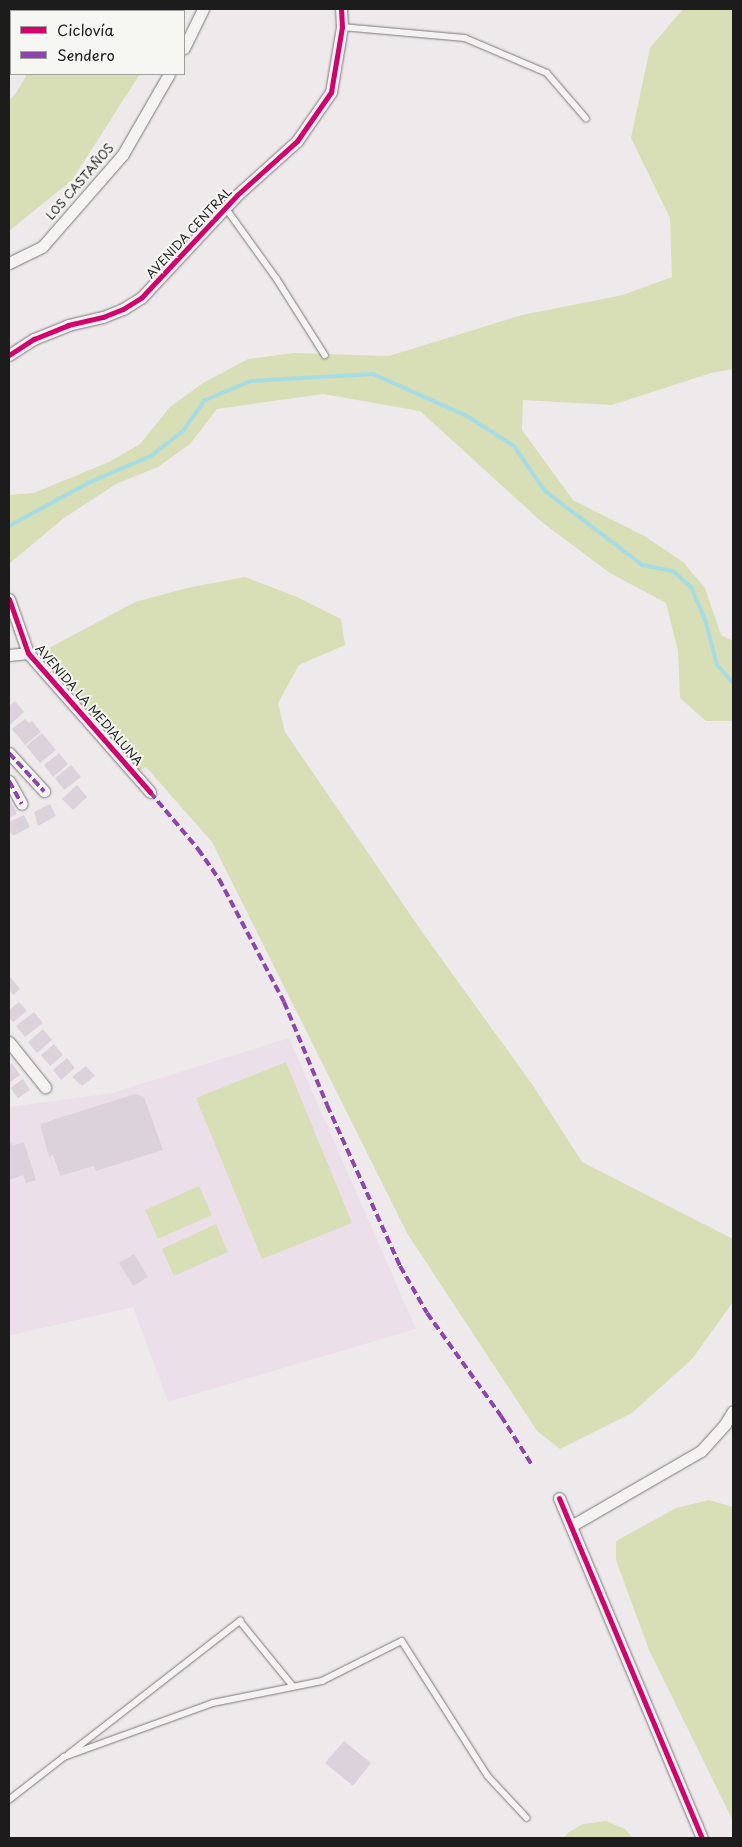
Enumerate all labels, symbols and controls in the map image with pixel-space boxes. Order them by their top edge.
legend [10,10,185,75]
text: Ciclovía [57,18,114,41]
text: Sendero [57,43,115,66]
street label: LOS CASTAÑOS [43,141,117,223]
street label: AVENIDA CENTRAL [143,185,235,281]
street label: AVENIDA LA MEDIALUNA [32,642,146,768]

